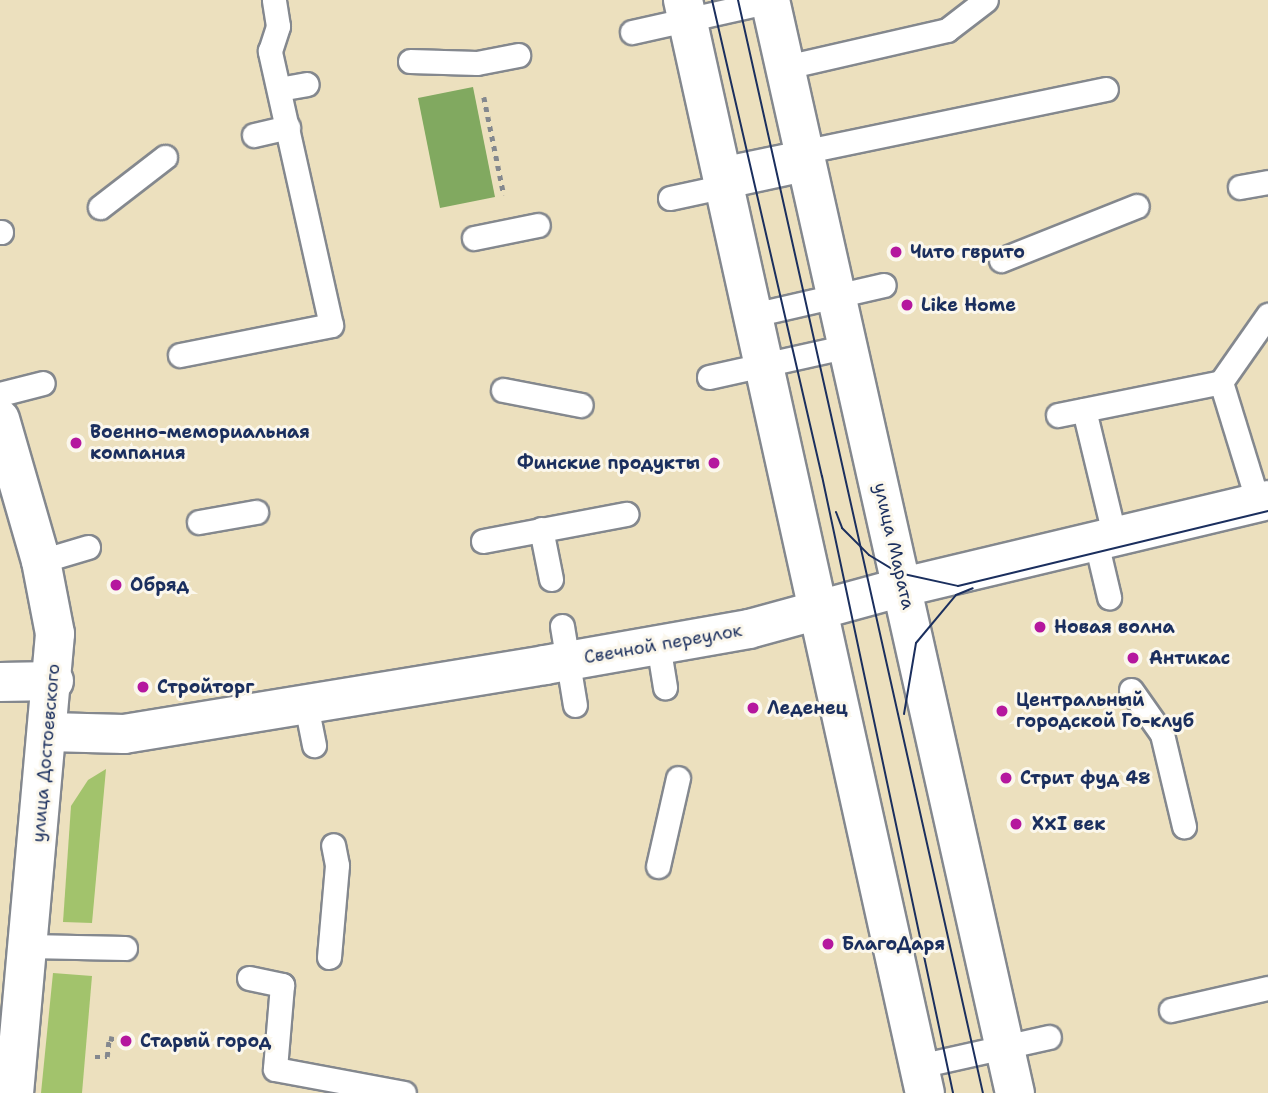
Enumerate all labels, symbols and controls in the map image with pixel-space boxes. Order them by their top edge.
place label: Чито гврито [910,241,1025,263]
marker: Чито гврито [888,244,904,260]
place label: Like Home [921,294,1016,316]
marker: Like Home [899,297,915,313]
place label: Военно-мемориальная компания [90,422,310,464]
marker: Военно-мемориальная компания [68,435,84,451]
place label: Финские продукты [517,452,700,474]
marker: Финские продукты [706,455,722,471]
street label: улица Марата [869,481,919,611]
place label: Обряд [130,574,189,596]
marker: Обряд [108,577,124,593]
place label: Новая волна [1054,616,1175,638]
street label: Свечной переулок [582,619,744,669]
marker: Новая волна [1032,619,1048,635]
place label: Антикас [1149,647,1230,669]
marker: Антикас [1123,648,1143,668]
street label: улица Достоевского [27,663,65,843]
place label: Стройторг [157,676,254,698]
marker: Стройторг [135,679,151,695]
place label: Центральный городской Го-клуб [1016,690,1194,732]
place label: Леденец [767,697,848,719]
marker: Леденец [745,700,761,716]
marker: Центральный городской Го-клуб [994,703,1010,719]
place label: Стрит фуд 48 [1020,767,1151,789]
marker: Стрит фуд 48 [998,770,1014,786]
place label: XXI век [1032,813,1106,835]
marker: XXI век [1006,814,1026,834]
place label: БлагоДаря [842,933,945,955]
marker: БлагоДаря [820,936,836,952]
place label: Старый город [140,1030,271,1052]
marker: Старый город [118,1033,134,1049]

